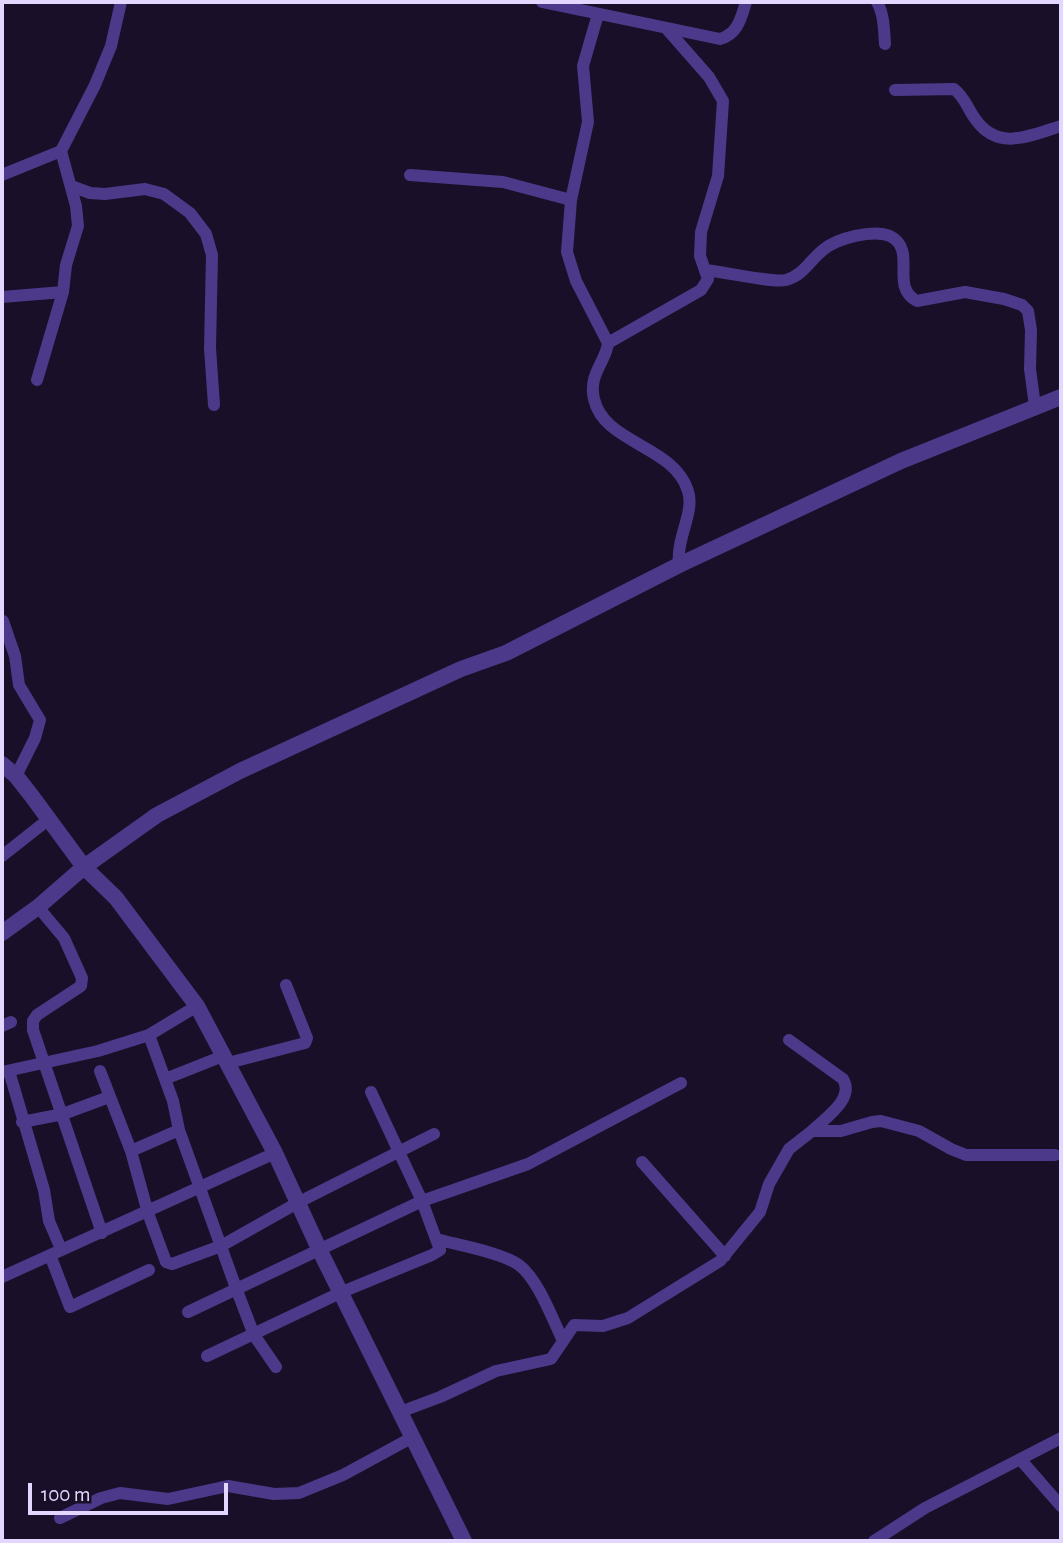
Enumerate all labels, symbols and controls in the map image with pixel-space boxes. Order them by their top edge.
scale bar [32,1470,231,1514]
text: 100 m [41,1484,91,1505]

